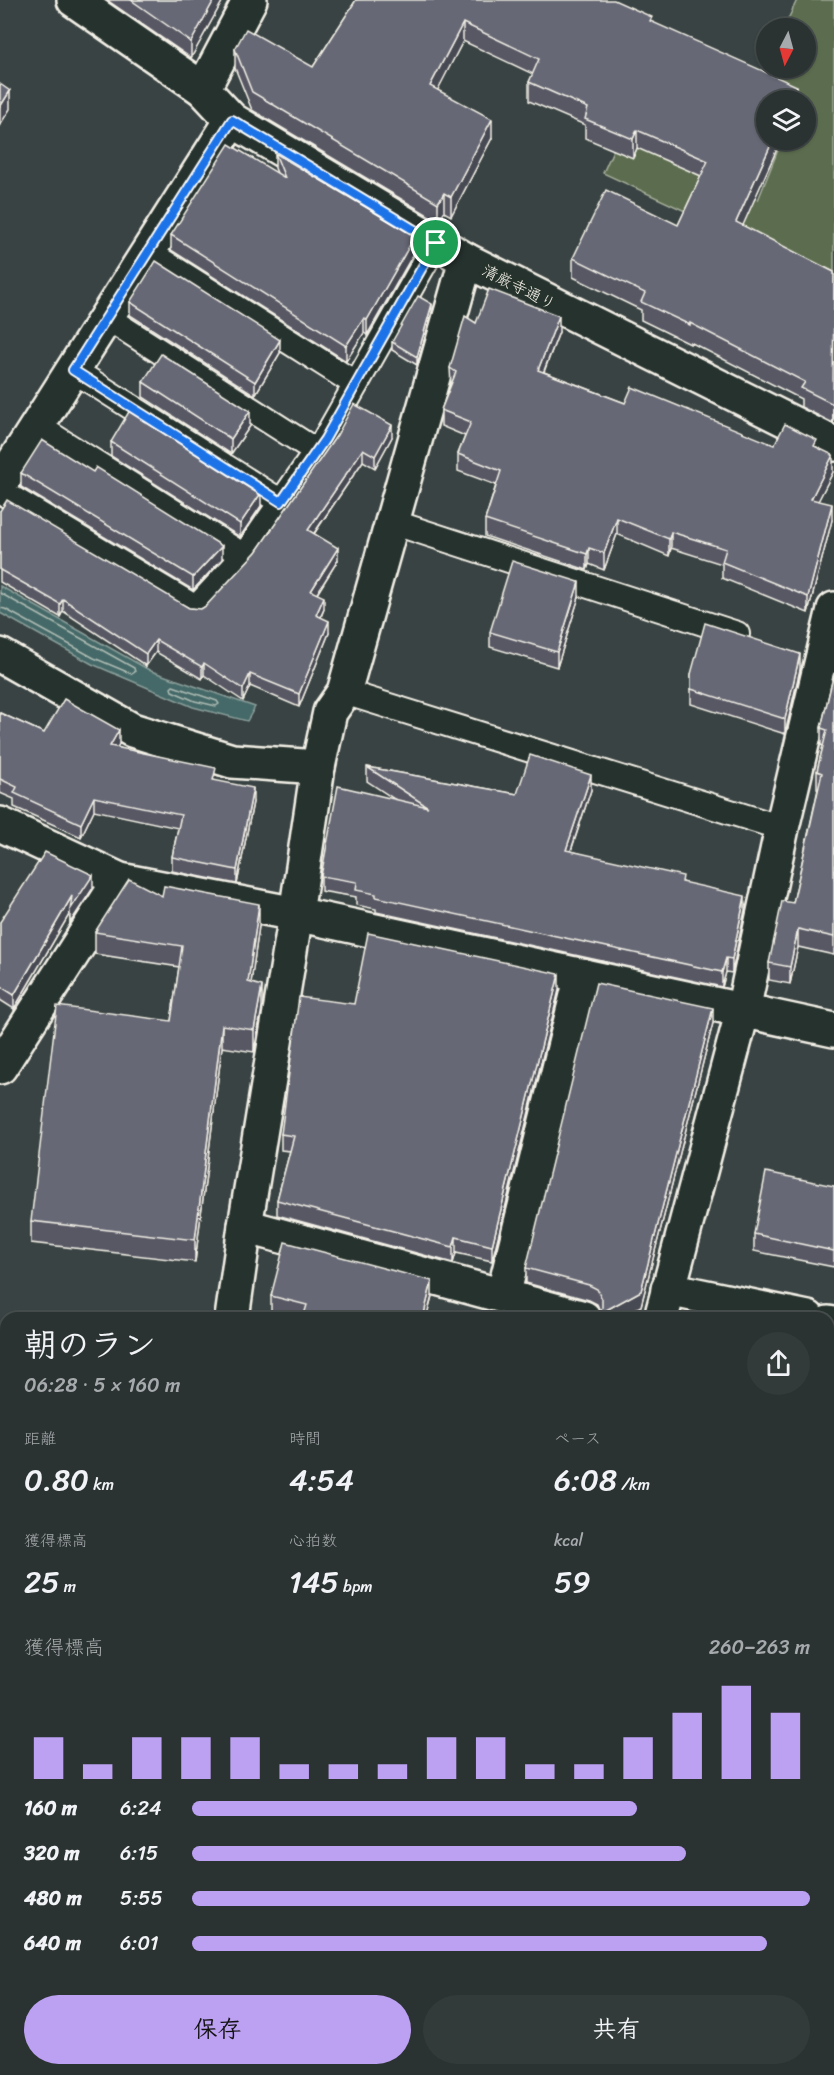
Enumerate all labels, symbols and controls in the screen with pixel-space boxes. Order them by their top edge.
north arrow [756,18,816,78]
map controls [756,18,816,150]
button: layers [756,90,816,150]
pin [410,217,461,268]
icon: arrive [419,226,452,259]
street label: 清厳寺通り [477,256,561,318]
text: 朝のラン [24,1316,156,1374]
button: share [747,1332,810,1395]
text: 06:28 · 5 × 160 m [24,1368,180,1403]
text: 距離 [24,1424,56,1453]
text: 時間 [289,1424,321,1453]
text: ペース [554,1424,601,1453]
text: 0.80 [24,1453,89,1507]
text: 4:54 [289,1453,354,1507]
text: 6:08 [554,1453,617,1507]
text: km [89,1470,114,1499]
text: /km [617,1470,650,1499]
text: 獲得標高 [24,1526,88,1555]
text: 心拍数 [289,1526,337,1555]
text: kcal [554,1526,583,1555]
text: 25 [24,1555,60,1609]
text: 145 [289,1555,339,1609]
text: 59 [554,1555,591,1609]
text: m [60,1572,76,1601]
text: bpm [339,1572,373,1601]
text: 獲得標高 [24,1630,104,1665]
text: 260–263 m [709,1630,810,1665]
text: 160 m [24,1791,77,1826]
text: 6:24 [120,1791,161,1826]
text: 320 m [24,1836,80,1871]
text: 6:15 [120,1836,158,1871]
text: 480 m [24,1881,82,1916]
text: 5:55 [120,1881,163,1916]
text: 640 m [24,1926,81,1961]
text: 6:01 [120,1926,159,1961]
button: 保存 [24,1995,411,2064]
button: 共有 [423,1995,810,2064]

